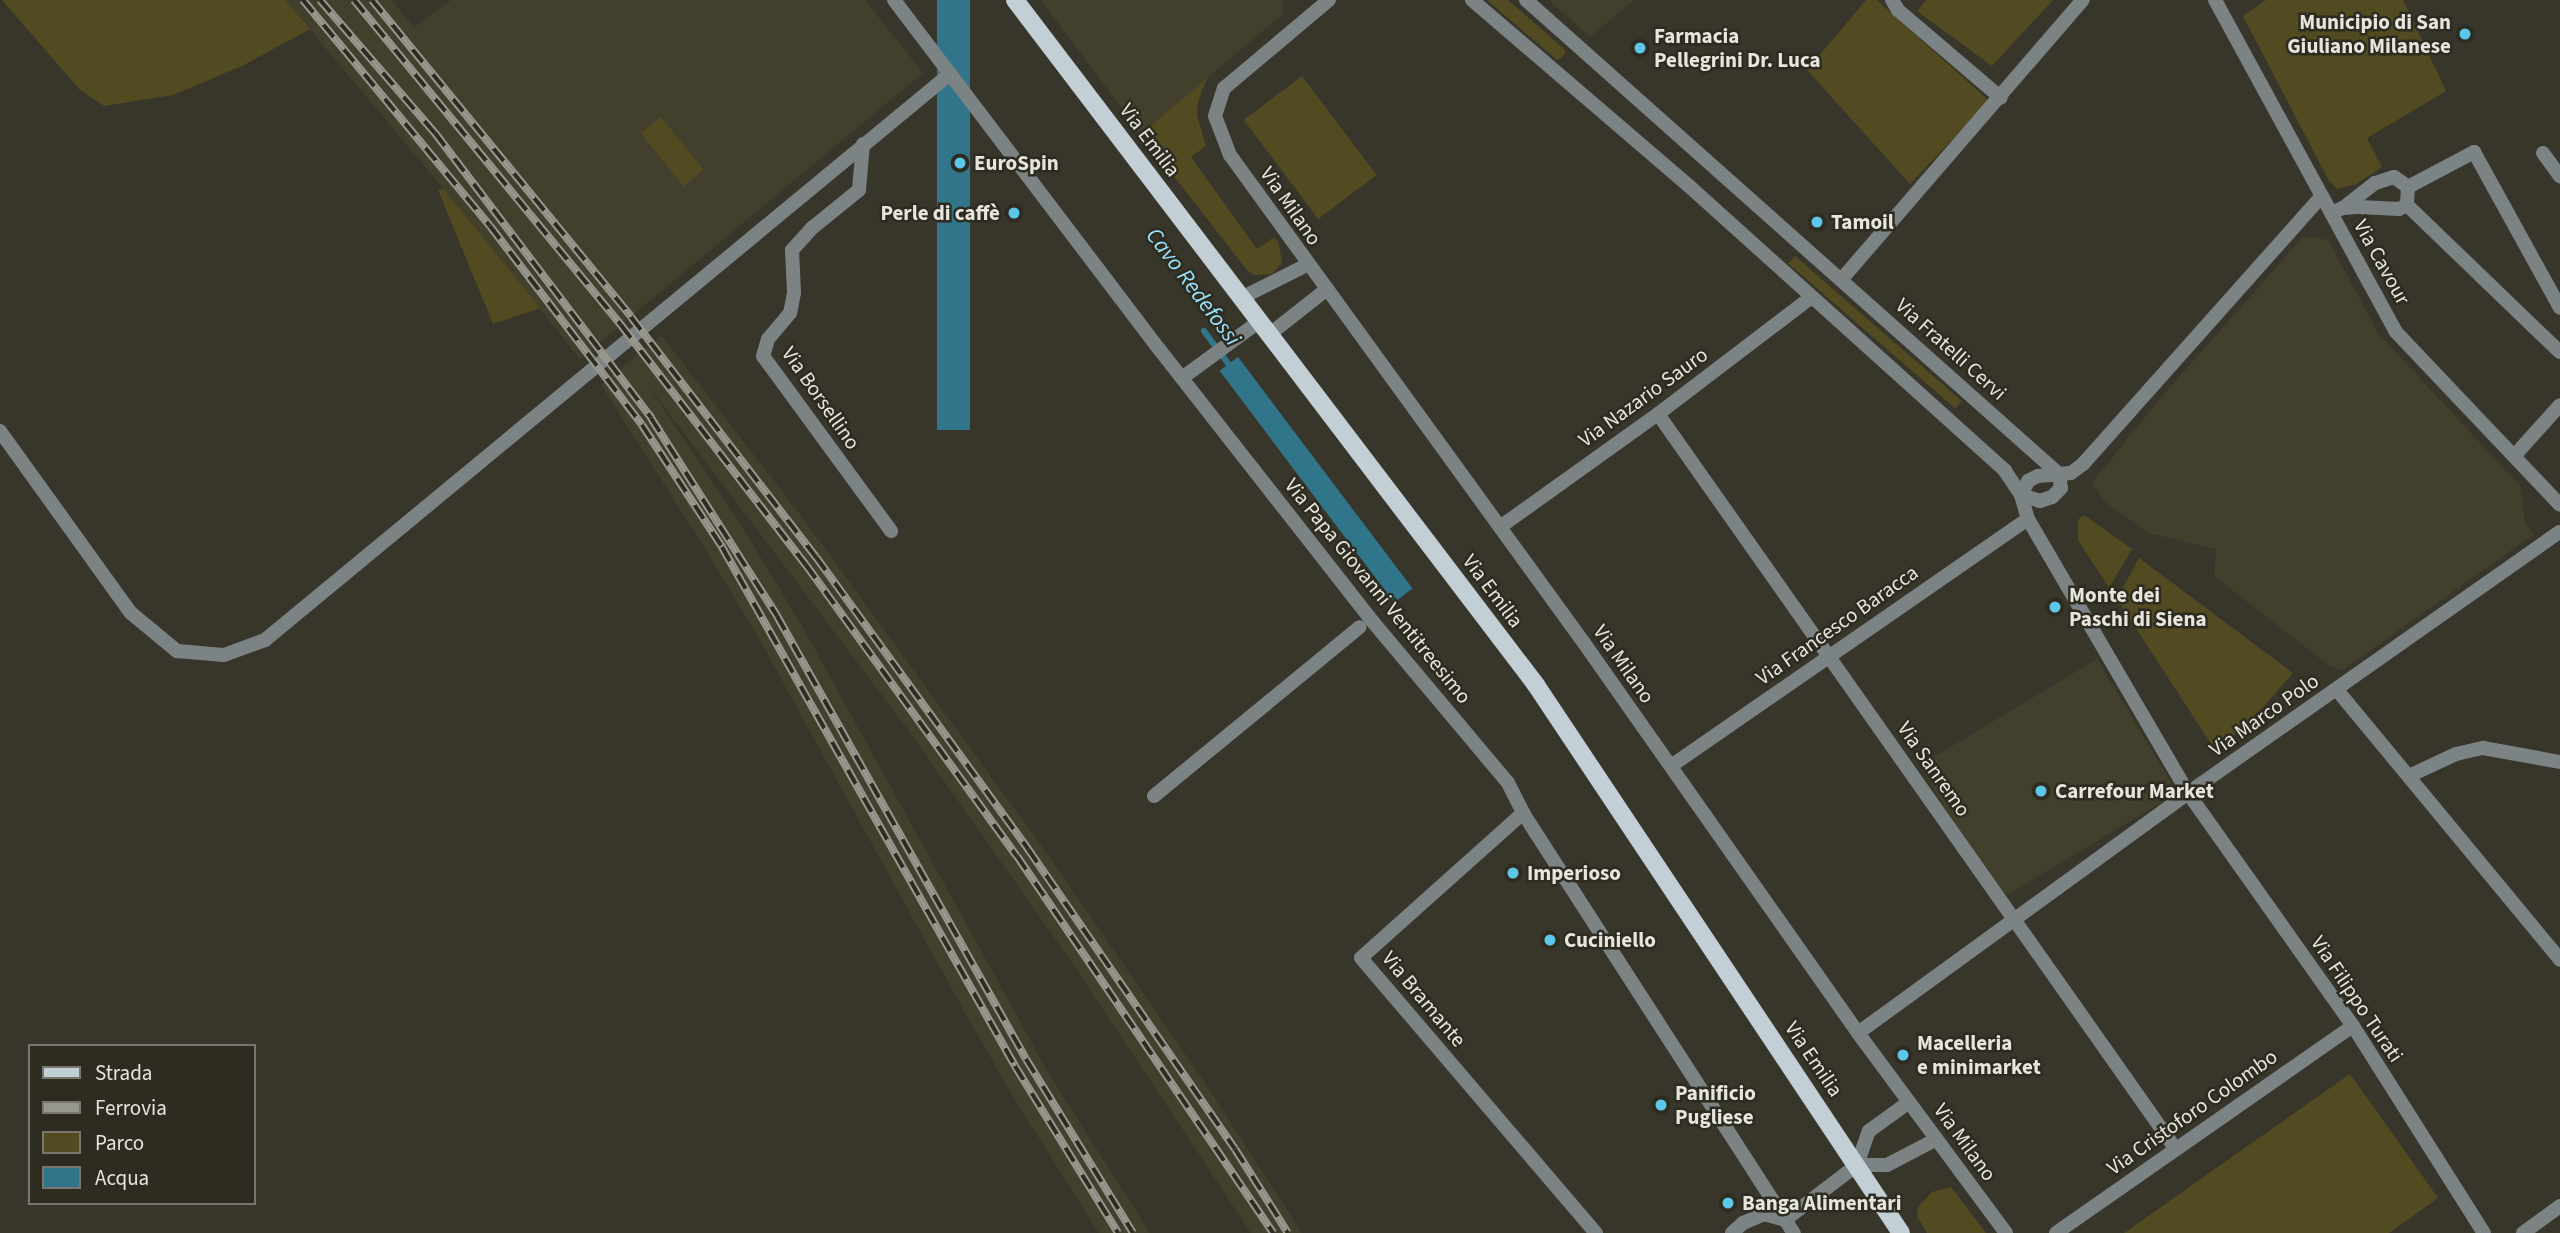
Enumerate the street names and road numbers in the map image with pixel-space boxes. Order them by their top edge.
street label: Via Emilia [1114,98,1186,182]
street label: Via Milano [1255,162,1327,250]
street label: Via Cavour [2348,215,2416,309]
street label: Via Fratelli Cervi [1890,293,2012,405]
street label: Via Borsellino [776,342,866,454]
street label: Via Nazario Sauro [1573,342,1713,452]
street label: Via Papa Giovanni Ventitreesimo [1279,473,1477,709]
street label: Via Emilia [1457,549,1529,633]
street label: Via Francesco Baracca [1751,560,1923,690]
street label: Via Milano [1588,620,1660,708]
street label: Via Marco Polo [2204,668,2324,762]
street label: Via Sanremo [1892,717,1976,821]
street label: Via Filippo Turati [2306,931,2408,1067]
street label: Via Bramante [1377,946,1471,1052]
street label: Via Emilia [1780,1017,1848,1101]
street label: Via Cristoforo Colombo [2102,1044,2282,1180]
street label: Via Milano [1928,1098,2002,1186]

